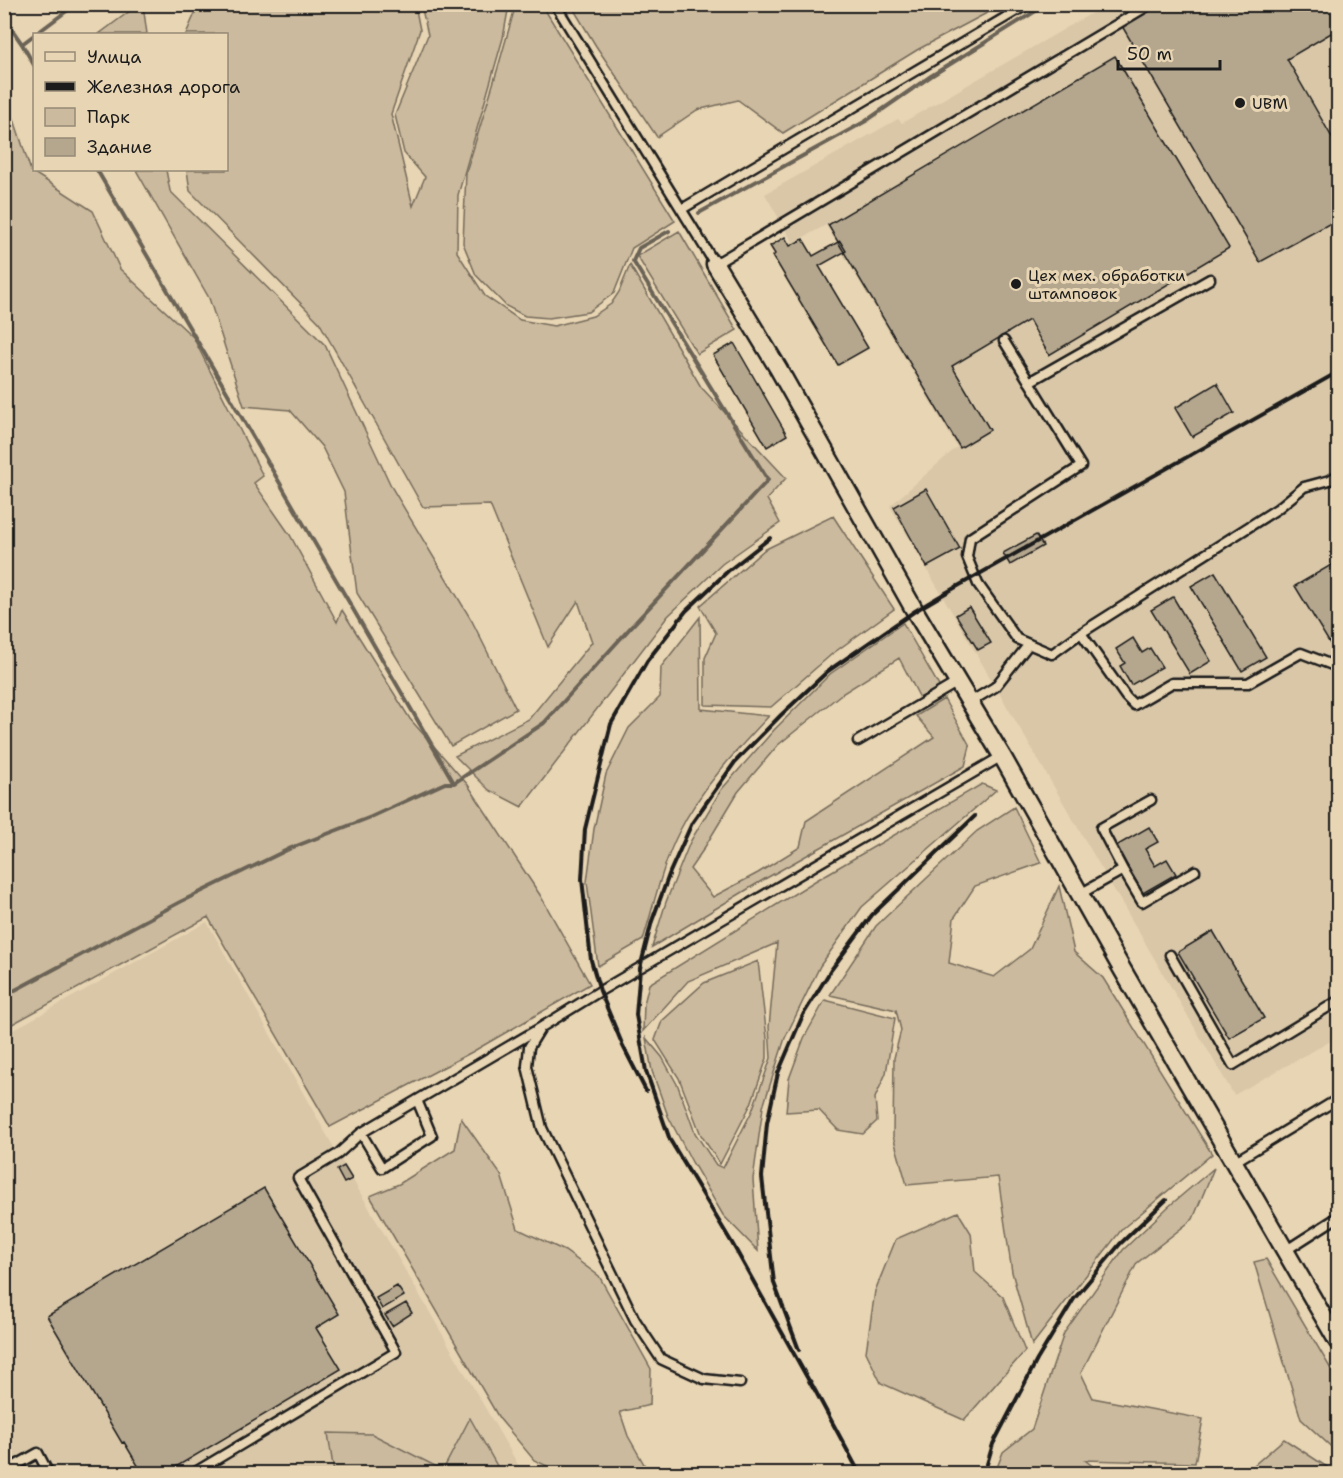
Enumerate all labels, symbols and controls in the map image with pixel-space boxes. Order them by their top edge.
legend [33,33,228,171]
scale bar [1118,33,1220,71]
text: 50 m [1127,42,1172,66]
text: Улица [87,45,141,69]
text: Железная дорога [87,75,240,99]
place label: UBM [1252,93,1288,114]
marker: UBM [1233,96,1247,110]
text: Парк [87,105,130,129]
text: Здание [87,135,152,159]
place label: Цех мех. обработки штамповок [1028,265,1185,304]
marker: Цех мех. обработки штамповок [1009,277,1023,291]

